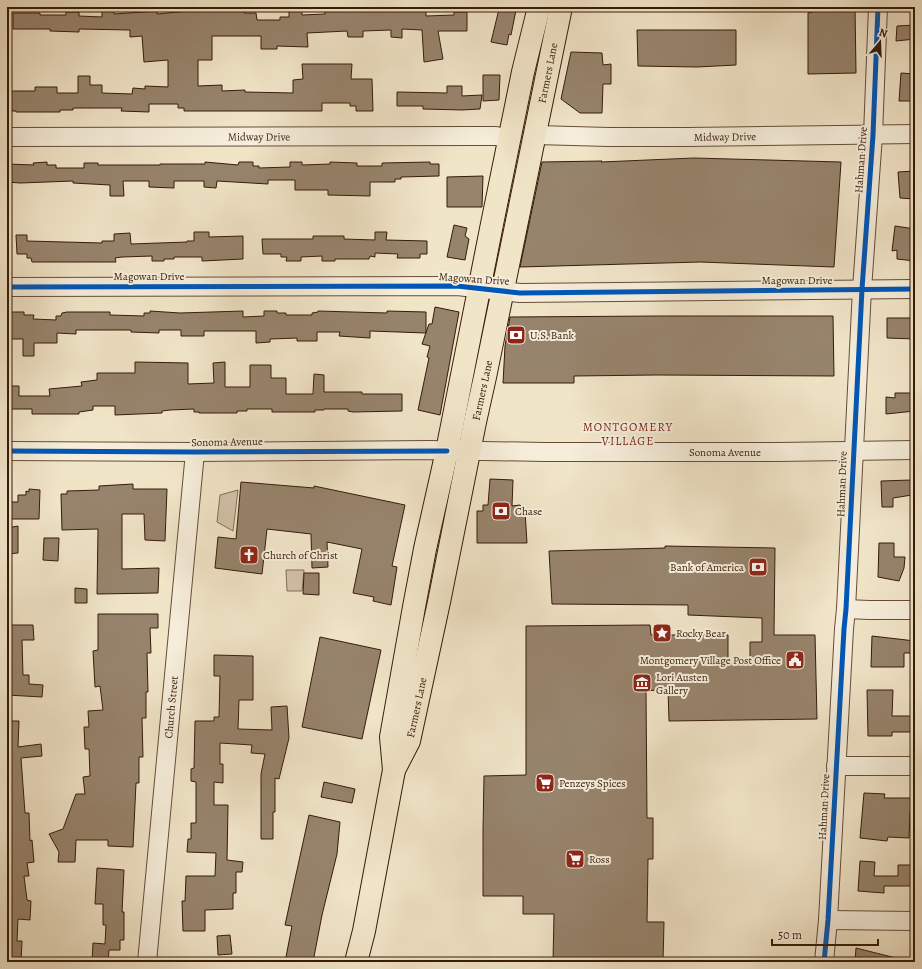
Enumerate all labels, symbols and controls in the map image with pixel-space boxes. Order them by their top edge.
north arrow [860,22,900,62]
text: N [877,25,889,41]
street label: Farmers Lane [534,41,561,104]
street label: Hahman Drive [851,126,871,194]
street label: Midway Drive [228,129,290,144]
street label: Midway Drive [694,129,756,144]
street label: Magowan Drive [114,269,184,284]
street label: Magowan Drive [438,269,510,289]
street label: Magowan Drive [762,273,832,288]
bank icon: U.S. Bank [505,324,527,346]
place label: U.S. Bank [530,328,574,343]
street label: Farmers Lane [468,359,496,422]
district label: MONTGOMERY VILLAGE [583,419,673,449]
street label: Sonoma Avenue [191,434,263,450]
street label: Sonoma Avenue [689,445,761,460]
street label: Hahman Drive [833,451,851,517]
bank icon: Chase [490,500,512,522]
place label: Chase [515,504,542,519]
church icon: Church of Christ [238,544,260,566]
place label: Church of Christ [263,548,338,563]
bank icon: Bank of America [747,556,769,578]
place label: Bank of America [670,560,745,575]
place icon: Rocky Bear [651,622,673,644]
place label: Rocky Bear [676,626,726,641]
public building icon: Montgomery Village Post Office [784,649,806,671]
place label: Montgomery Village Post Office [640,653,781,668]
place label: Lori Austen Gallery [656,670,708,698]
museum icon: Lori Austen Gallery [631,672,653,694]
street label: Church Street [161,675,181,739]
street label: Farmers Lane [402,676,430,739]
supermarket icon: Penzeys Spices [534,772,556,794]
street label: Hahman Drive [815,773,833,840]
place label: Penzeys Spices [559,776,626,791]
supermarket icon: Ross [564,848,586,870]
place label: Ross [589,852,610,867]
scale bar [772,921,878,947]
text: 50 m [778,927,802,943]

